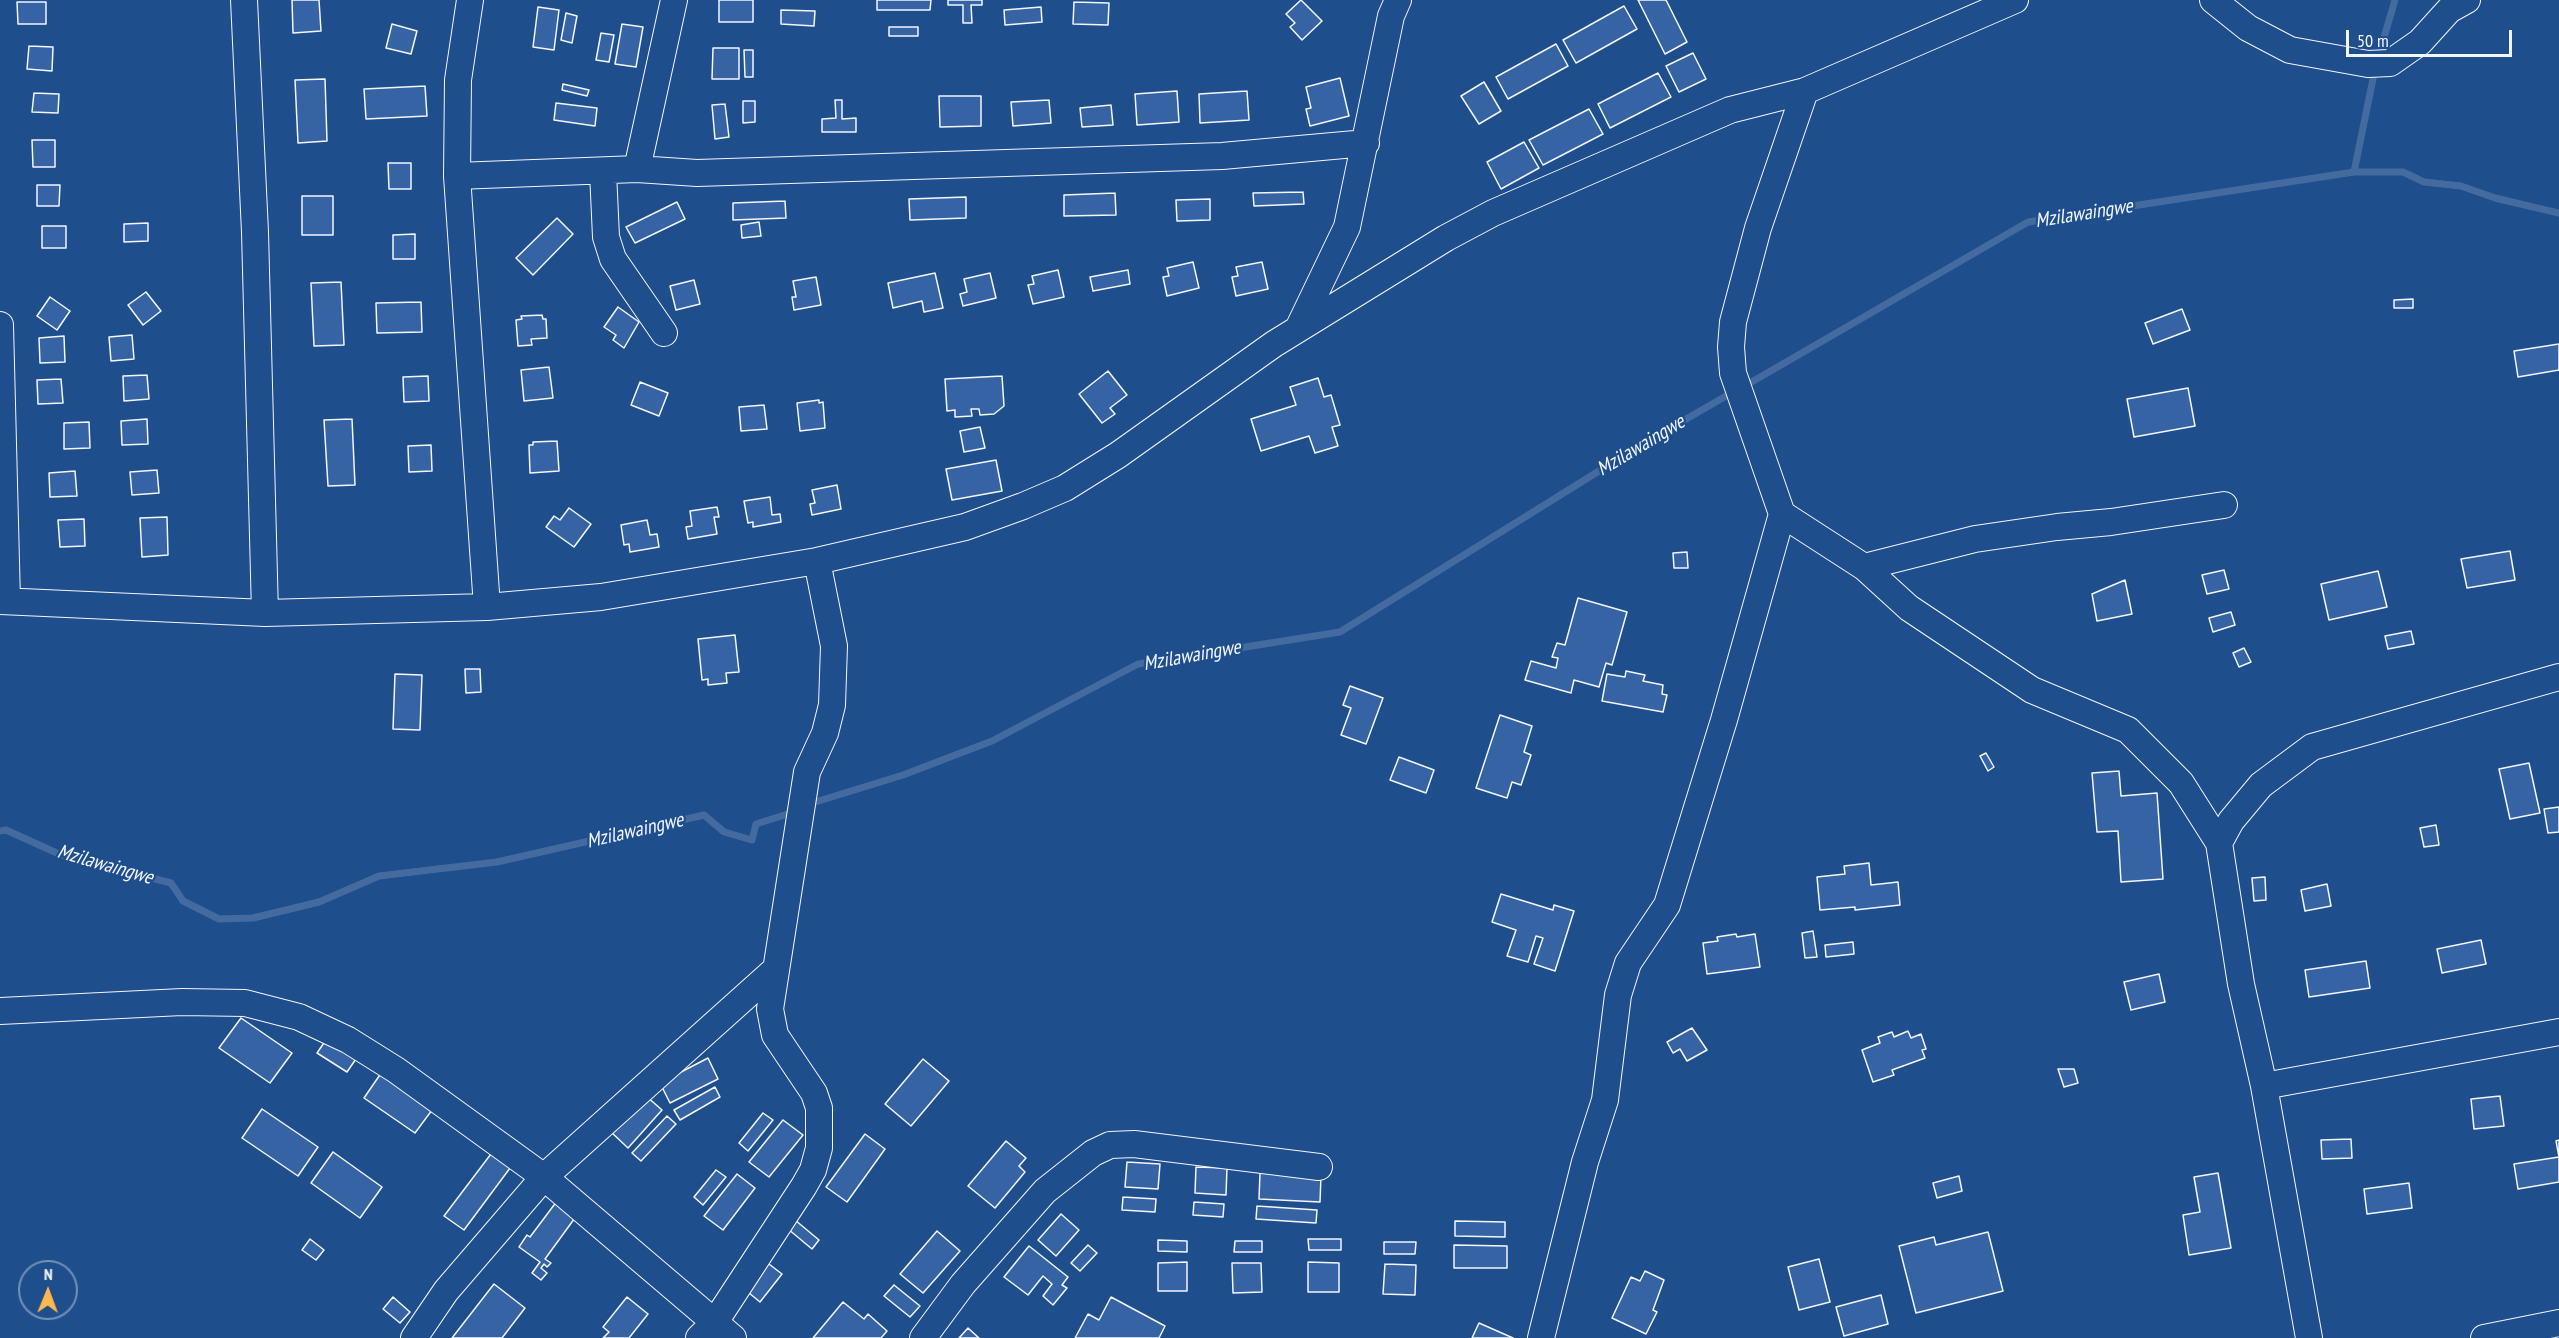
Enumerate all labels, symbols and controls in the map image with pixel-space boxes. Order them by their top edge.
scale bar [2349,18,2516,56]
text: 50 m [2357,29,2389,52]
water label: Mzilawaingwe [2034,194,2134,234]
water label: Mzilawaingwe [1593,410,1689,482]
water label: Mzilawaingwe [1141,636,1243,676]
water label: Mzilawaingwe [584,808,686,854]
water label: Mzilawaingwe [54,840,156,890]
north arrow [18,1260,78,1320]
text: N [44,1264,53,1284]

